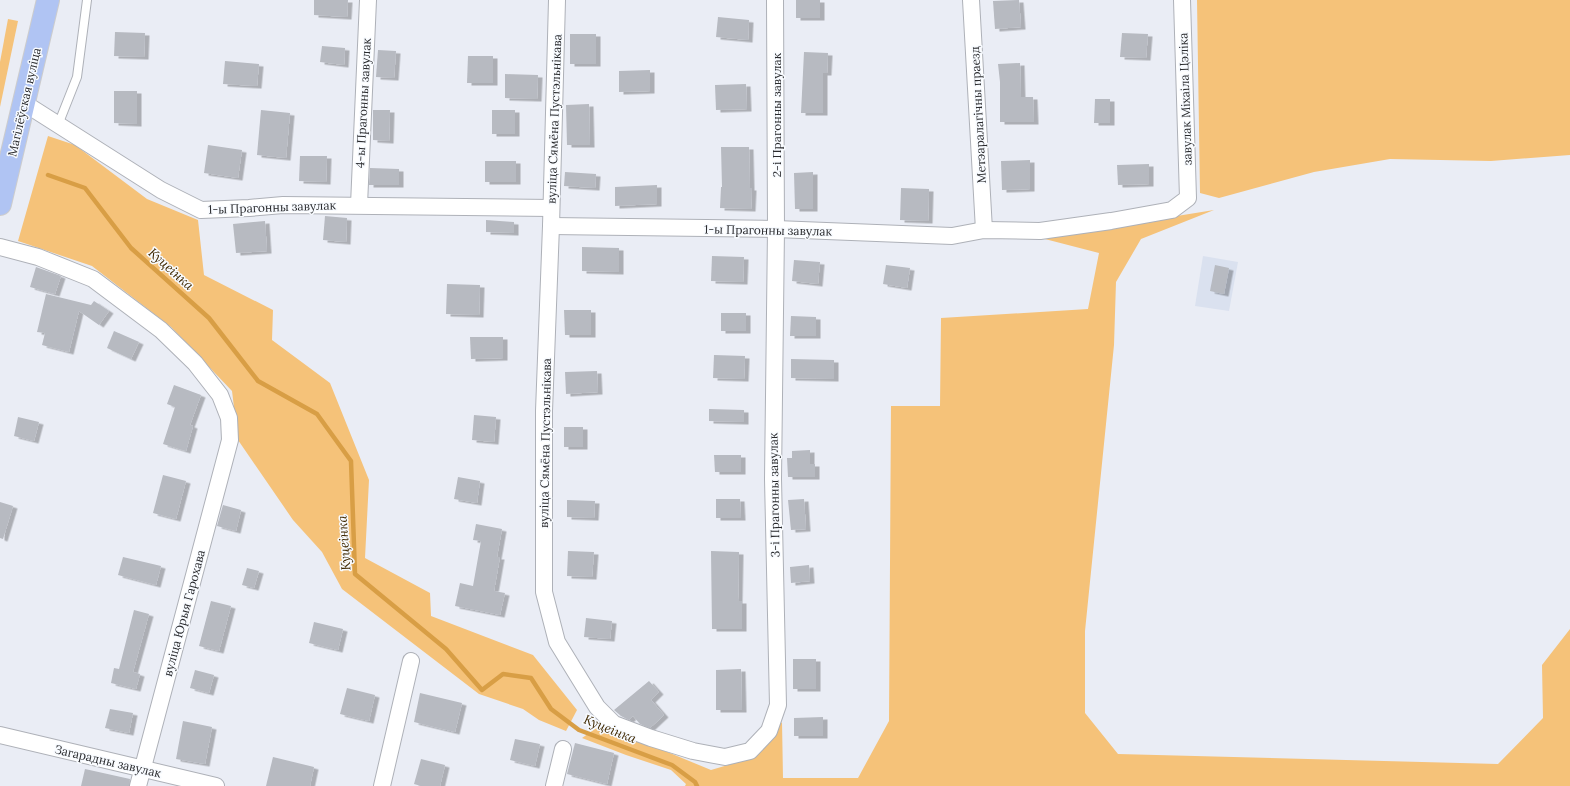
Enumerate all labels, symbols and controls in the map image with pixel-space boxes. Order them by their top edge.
street label: завулак Міхаіла Цэліка [1175,33,1195,165]
street label: вуліца Сямёна Пустэльнікава [544,34,564,204]
street label: 4-ы Прагонны завулак [352,37,374,168]
street label: Магілёўская вуліца [4,46,44,158]
street label: Метэаралагічны праезд [967,46,989,184]
street label: 2-і Прагонны завулак [769,52,784,177]
street label: 1-ы Прагонны завулак [208,197,337,217]
street label: 1-ы Прагонны завулак [704,221,833,239]
water label: Куцеінка [145,244,198,294]
street label: вуліца Сямёна Пустэльнікава [536,358,554,528]
street label: 3-і Прагонны завулак [765,432,783,558]
water label: Куцеінка [334,514,354,571]
street label: вуліца Юрыя Гарохава [160,548,208,678]
water label: Куцеінка [581,711,640,748]
street label: Загарадны завулак [53,741,163,781]

